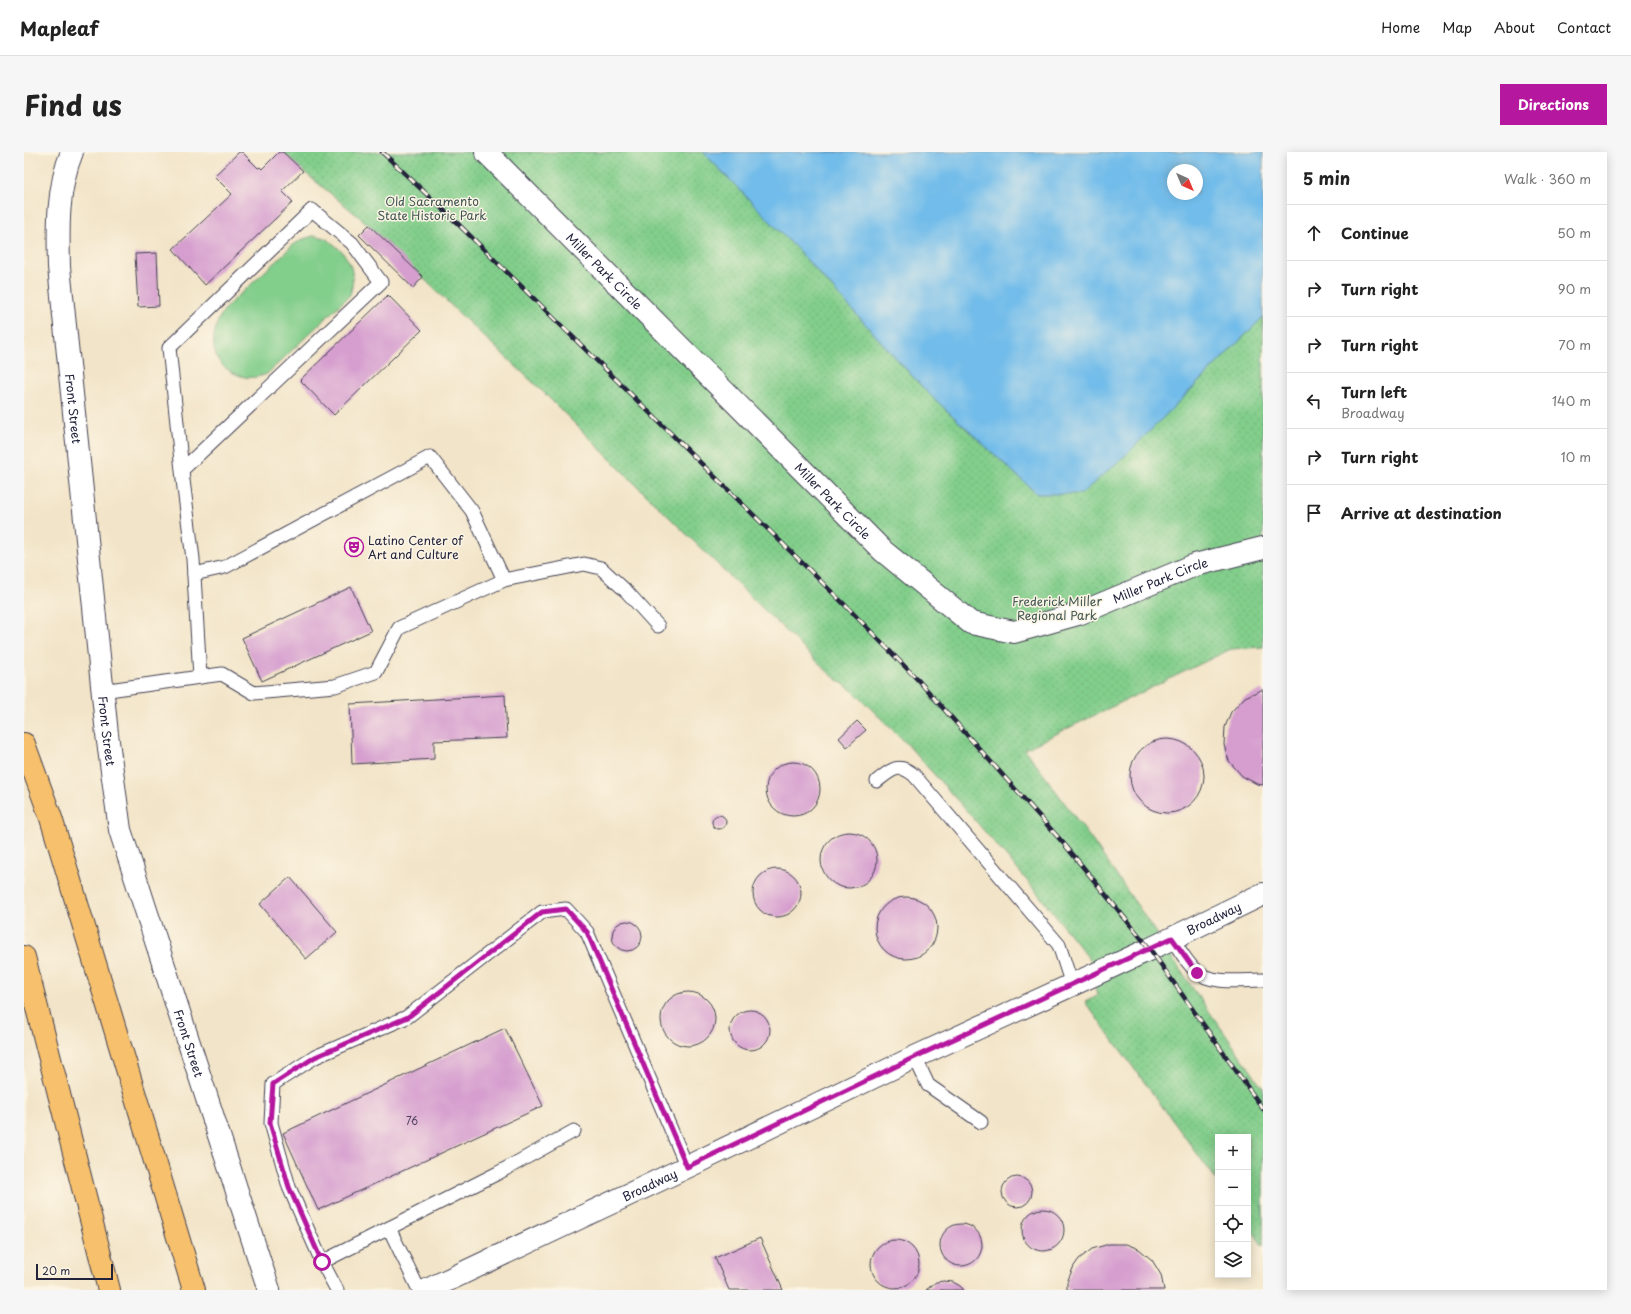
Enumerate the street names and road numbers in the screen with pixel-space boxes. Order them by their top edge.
street label: Miller Park Circle [562,229,647,314]
street label: Front Street [61,373,86,445]
street label: Miller Park Circle [791,458,875,543]
street label: Miller Park Circle [1110,553,1210,608]
street label: Front Street [94,695,120,767]
street label: Broadway [1183,897,1244,939]
street label: Front Street [170,1007,208,1079]
street label: Broadway [619,1164,680,1205]

